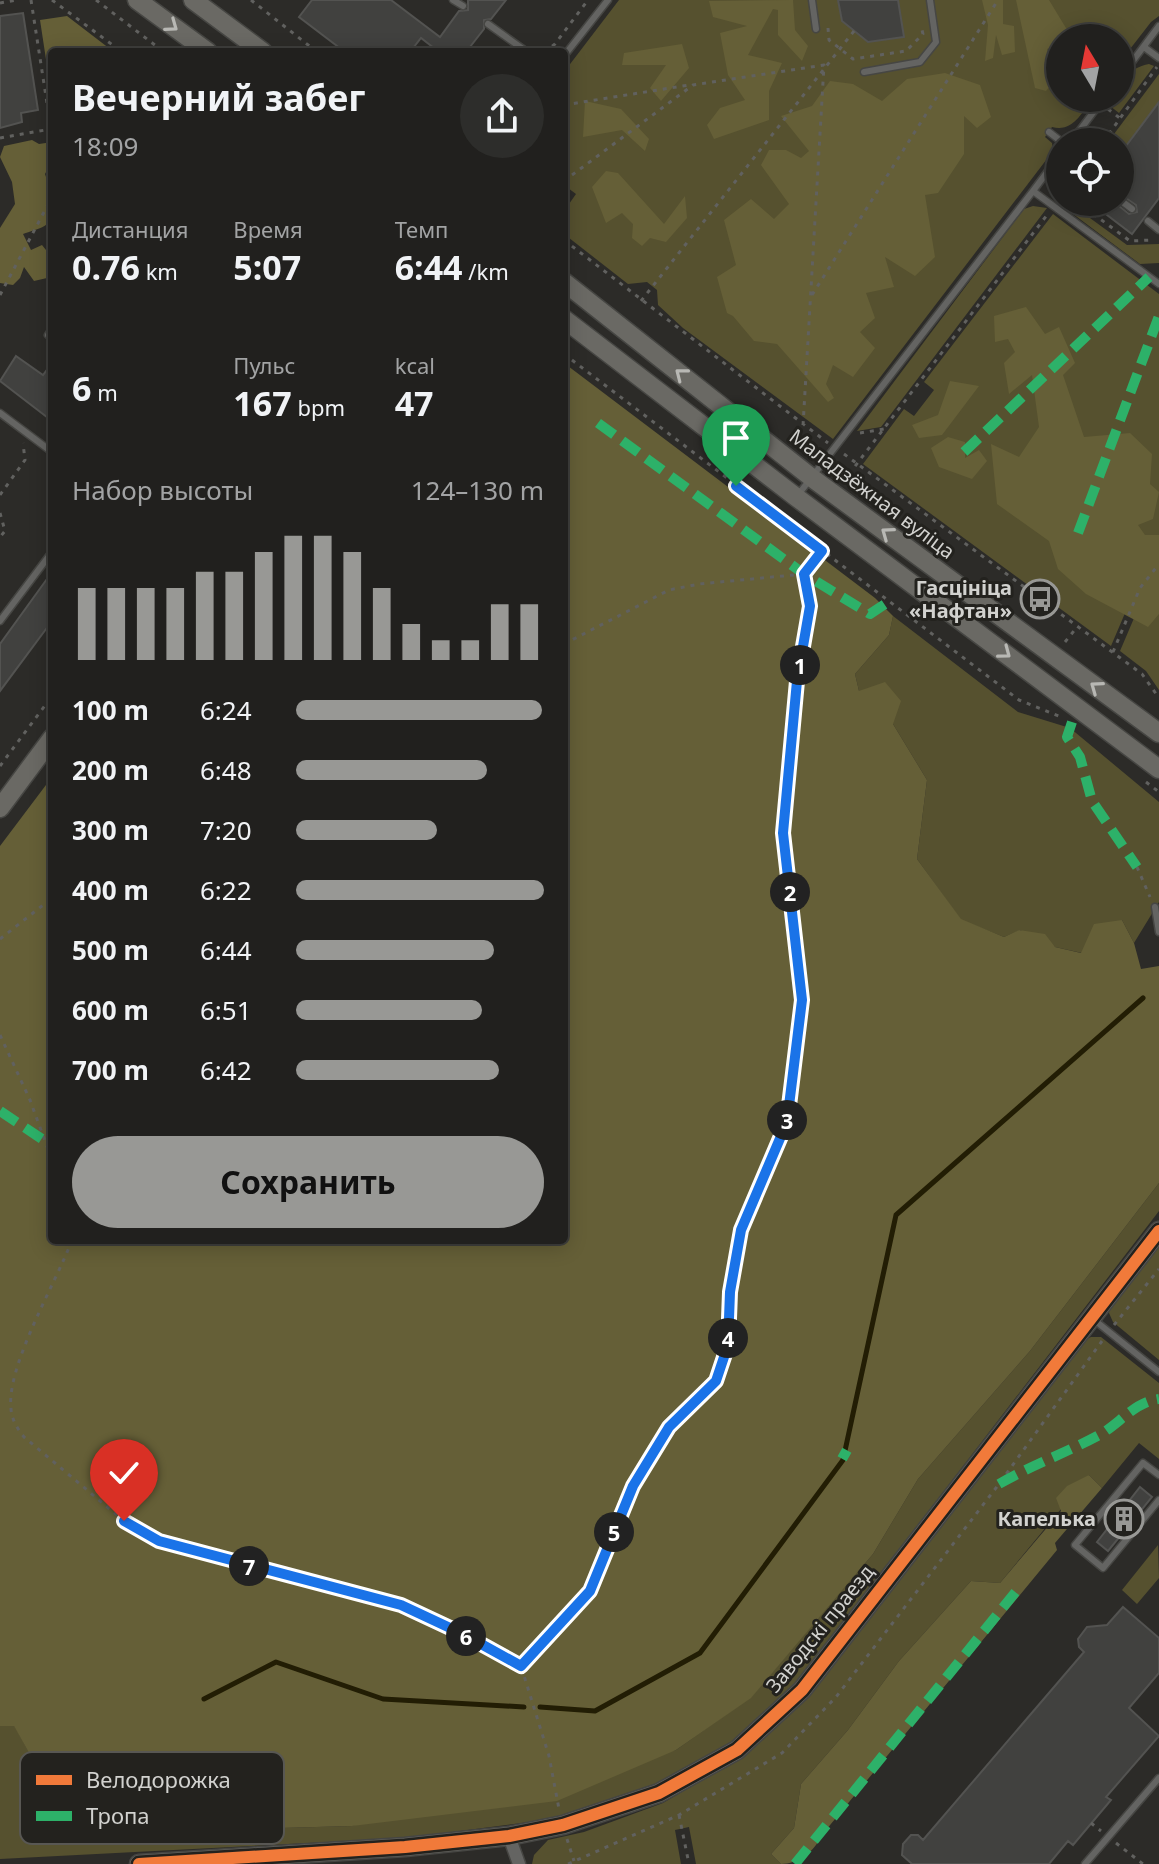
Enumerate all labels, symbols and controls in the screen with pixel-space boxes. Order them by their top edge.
one-way arrow [164,16,178,31]
north arrow [1046,24,1134,112]
map controls [1046,24,1134,216]
text: Вечерний забег [72,73,365,122]
button: share [460,74,544,158]
text: 18:09 [72,128,138,164]
button: locate [1046,128,1134,216]
text: Дистанция [72,214,188,244]
text: Время [233,214,303,244]
text: Темп [395,214,448,244]
text: 0.76 [72,244,140,290]
text: 5:07 [233,244,301,290]
text: 6:44 [395,244,463,290]
text: km [140,256,178,286]
text: /km [463,256,509,286]
text: Пульс [233,350,295,380]
text: kcal [395,350,435,380]
text: 6 [72,365,91,411]
one-way arrow [675,370,690,384]
text: m [91,377,118,407]
text: 167 [233,380,292,426]
text: 47 [395,380,434,426]
text: bpm [292,392,345,422]
pin [702,404,770,486]
icon: arrive [714,416,758,460]
street label: Маладзёжная вуліца [784,422,960,565]
text: Набор высоты [72,472,253,508]
text: 124–130 m [411,472,544,508]
one-way arrow [881,529,895,543]
place label: Гасцініца «Нафтан» [909,574,1012,624]
bus stop icon: Гасцініца «Нафтан» [1019,578,1061,620]
one-way arrow [997,644,1011,658]
pin: 1 [780,645,820,685]
text: 1 [794,650,806,680]
one-way arrow [1091,682,1105,697]
text: 100 m [72,692,149,728]
text: 6:24 [200,692,252,728]
text: 200 m [72,752,149,788]
text: 6:48 [200,752,252,788]
text: 300 m [72,812,149,848]
text: 7:20 [200,812,252,848]
text: 400 m [72,872,149,908]
text: 6:22 [200,872,252,908]
pin: 2 [770,872,810,912]
text: 2 [784,877,796,907]
text: 500 m [72,932,149,968]
text: 6:44 [200,932,252,968]
text: 600 m [72,992,149,1028]
text: 6:51 [200,992,252,1028]
text: 700 m [72,1052,149,1088]
text: 6:42 [200,1052,252,1088]
pin: 3 [767,1100,807,1140]
text: 3 [781,1105,793,1135]
button: Сохранить [72,1136,544,1228]
pin: 4 [708,1318,748,1358]
text: 4 [722,1323,734,1353]
pin [90,1439,158,1521]
icon: check [102,1451,146,1495]
building icon: Капелька [1103,1498,1145,1540]
place label: Капелька [998,1505,1096,1532]
pin: 5 [594,1512,634,1552]
text: 5 [608,1517,620,1547]
pin: 7 [229,1546,269,1586]
text: 7 [243,1551,255,1581]
street label: Заводскі праезд [760,1559,879,1698]
pin: 6 [446,1616,486,1656]
text: 6 [460,1621,472,1651]
legend [20,1752,284,1844]
text: Велодорожка [86,1764,231,1794]
text: Тропа [86,1800,150,1830]

